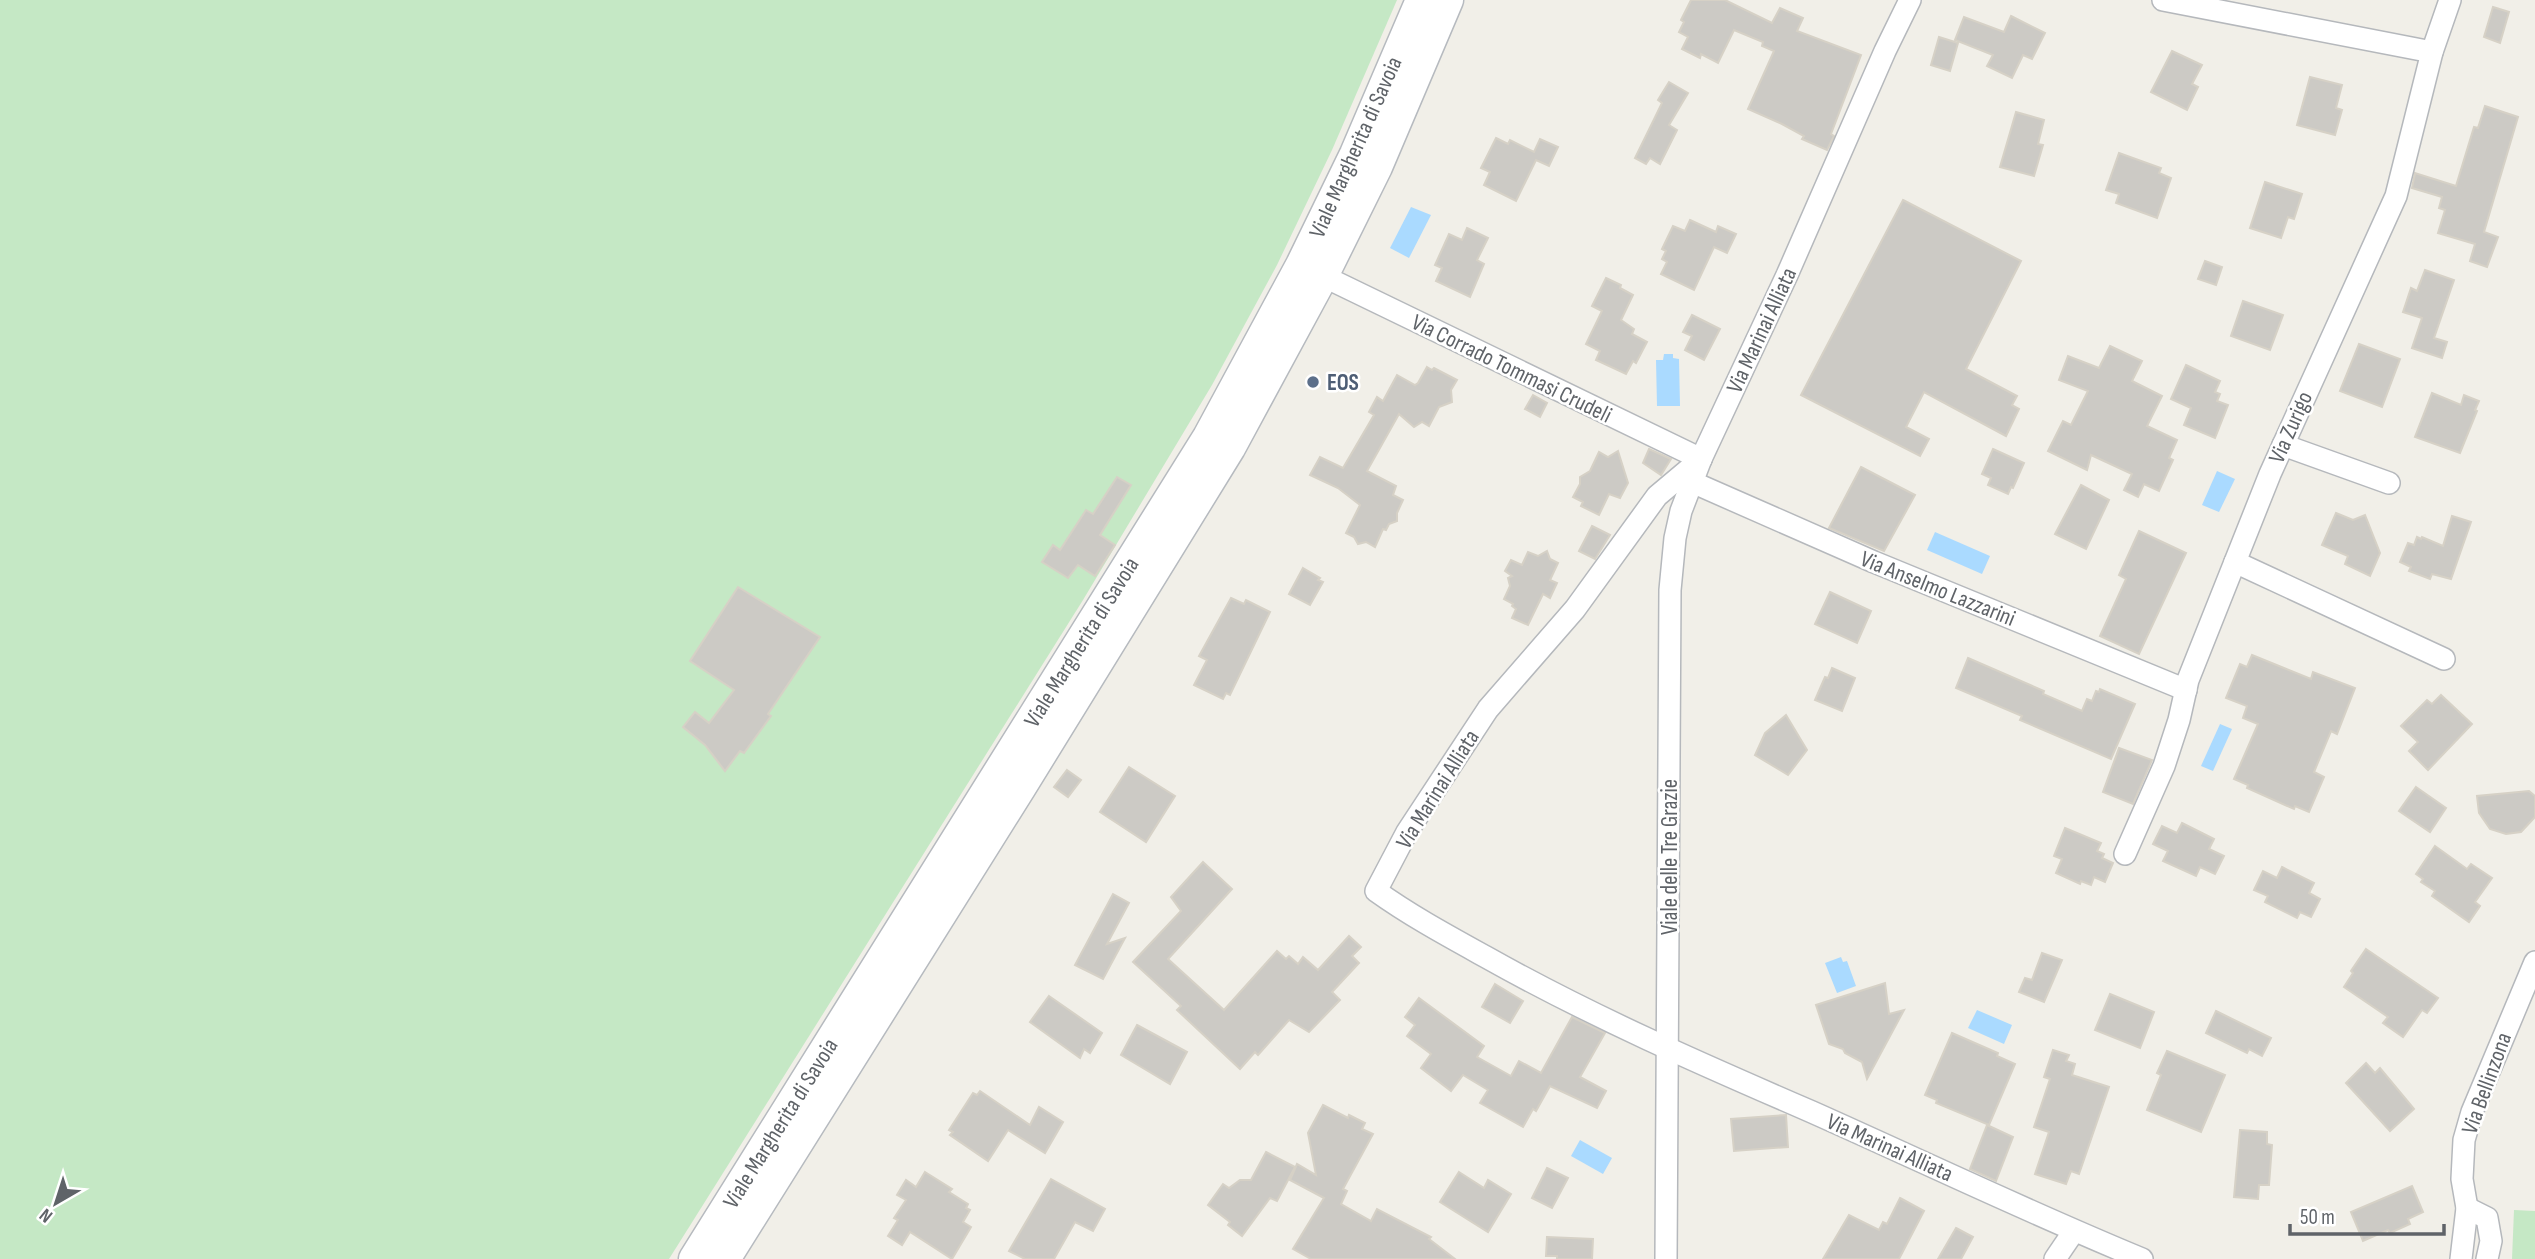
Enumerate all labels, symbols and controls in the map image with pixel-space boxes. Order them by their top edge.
street label: Viale Margherita di Savoia [1303,53,1408,242]
street label: Via Marinai Alliata [1721,263,1803,398]
street label: Via Corrado Tommasi Crudeli [1407,308,1616,430]
place label: EOS [1327,369,1359,397]
marker: EOS [1305,374,1321,390]
street label: Via Zurigo [2263,387,2319,468]
street label: Via Anselmo Lazzarini [1856,545,2019,633]
street label: Viale Margherita di Savoia [1018,552,1145,733]
street label: Via Marinai Alliata [1390,725,1486,854]
street label: Viale delle Tre Grazie [1656,779,1684,935]
street label: Via Bellinzona [2456,1029,2518,1138]
street label: Viale Margherita di Savoia [717,1033,844,1214]
street label: Via Marinai Alliata [1822,1108,1957,1188]
north arrow [21,1168,91,1238]
scale bar [2290,1192,2444,1236]
text: N [35,1203,57,1227]
text: 50 m [2300,1205,2335,1230]

